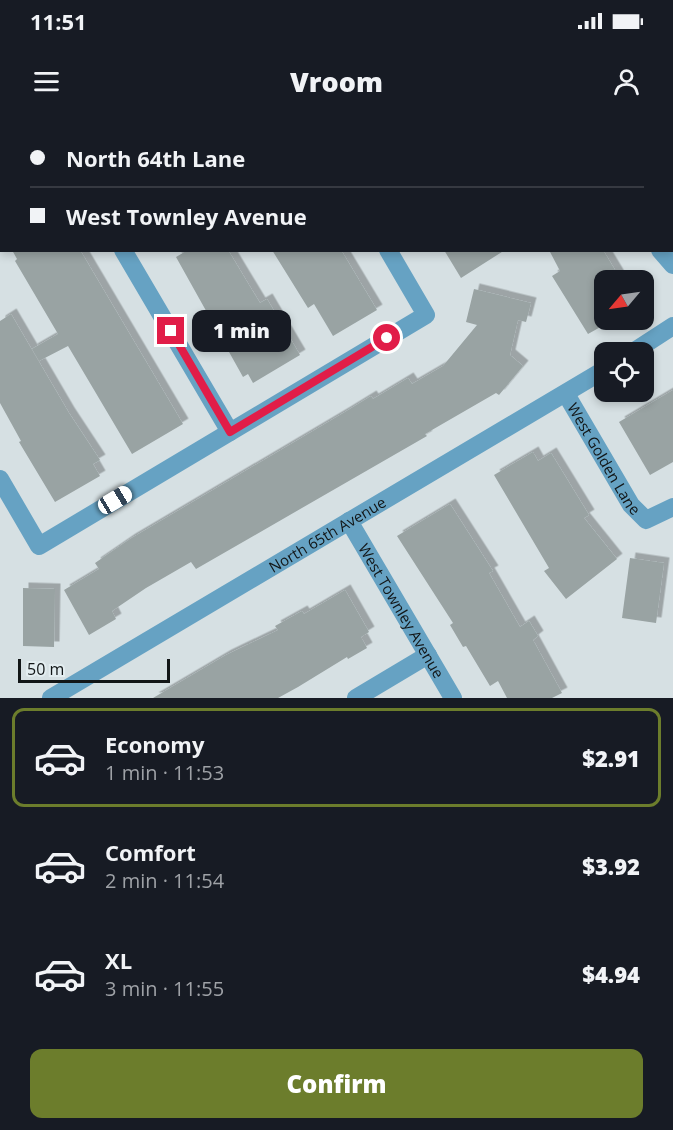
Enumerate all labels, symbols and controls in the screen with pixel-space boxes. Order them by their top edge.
text: 11:51 [30,6,87,36]
text: Vroom [290,63,383,100]
icon: menu [30,65,63,98]
icon: person [610,65,643,98]
text: North 64th Lane [66,143,245,173]
text: West Townley Avenue [66,201,307,231]
north arrow [594,270,654,330]
map controls [594,270,654,402]
callout: 1 min [192,310,291,352]
route end [157,317,184,344]
text: 1 min [213,317,270,344]
route start [373,324,400,351]
button: locate [594,342,654,402]
street label: West Golden Lane [563,399,645,519]
car [95,483,135,517]
street label: North 65th Avenue [265,492,389,577]
street label: West Townley Avenue [354,540,449,682]
scale bar [18,656,170,684]
text: 50 m [27,658,64,680]
text: Economy [105,729,204,759]
icon: car [33,731,87,785]
text: $2.91 [582,743,640,773]
text: 1 min · 11:53 [105,759,224,786]
text: Comfort [105,837,196,867]
icon: car [33,839,87,893]
text: $3.92 [582,851,640,881]
text: 2 min · 11:54 [105,867,224,894]
text: XL [105,945,132,975]
icon: car [33,947,87,1001]
text: $4.94 [582,959,640,989]
text: 3 min · 11:55 [105,975,224,1002]
button: Confirm [30,1049,643,1118]

